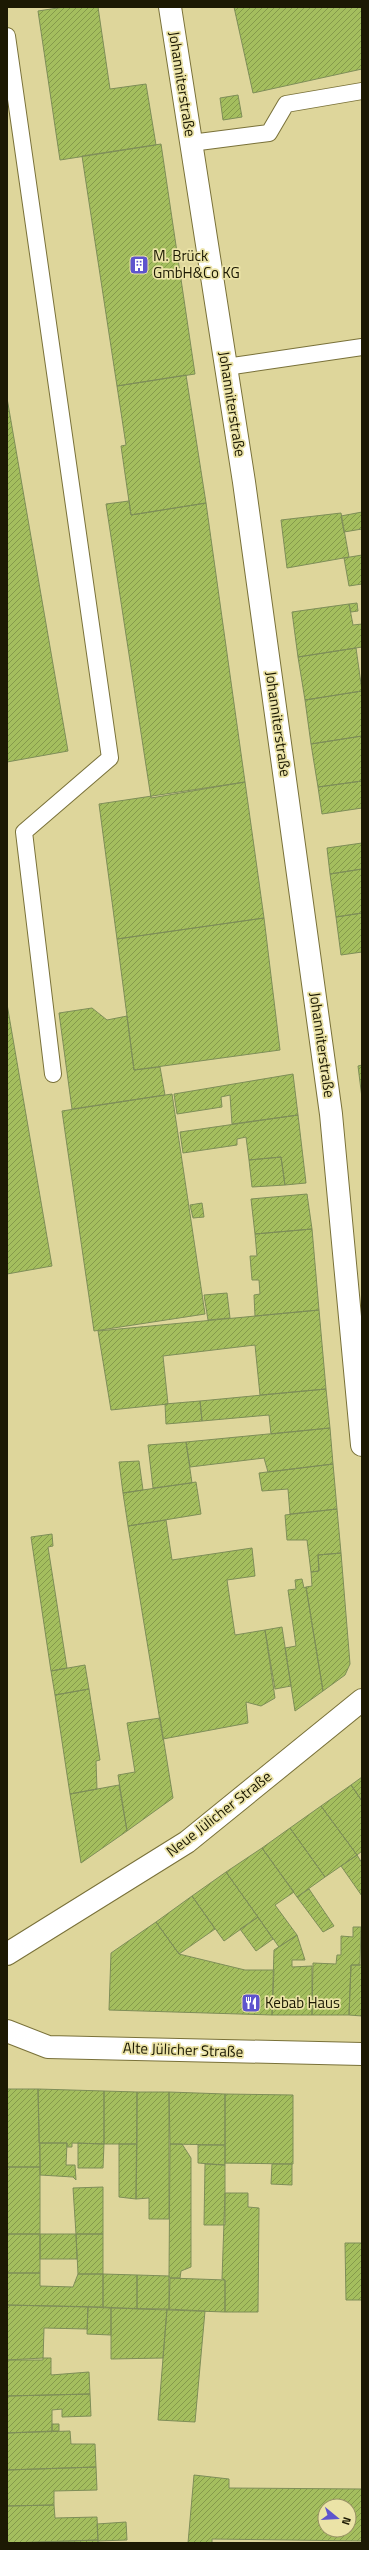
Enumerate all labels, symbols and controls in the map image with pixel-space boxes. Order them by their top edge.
street label: Johanniterstraße [163,30,202,138]
place label: M. Brück GmbH&Co KG [153,244,240,284]
building icon: M. Brück GmbH&Co KG [128,254,150,276]
street label: Johanniterstraße [213,350,252,458]
street label: Johanniterstraße [260,670,297,778]
street label: Johanniterstraße [304,991,341,1099]
street label: Neue Jülicher Straße [161,1765,276,1862]
place label: Kebab Haus [265,1991,340,2014]
restaurant icon: Kebab Haus [240,1992,262,2014]
street label: Alte Jülicher Straße [122,2036,244,2063]
north arrow [317,2498,357,2538]
text: N [338,2515,355,2527]

